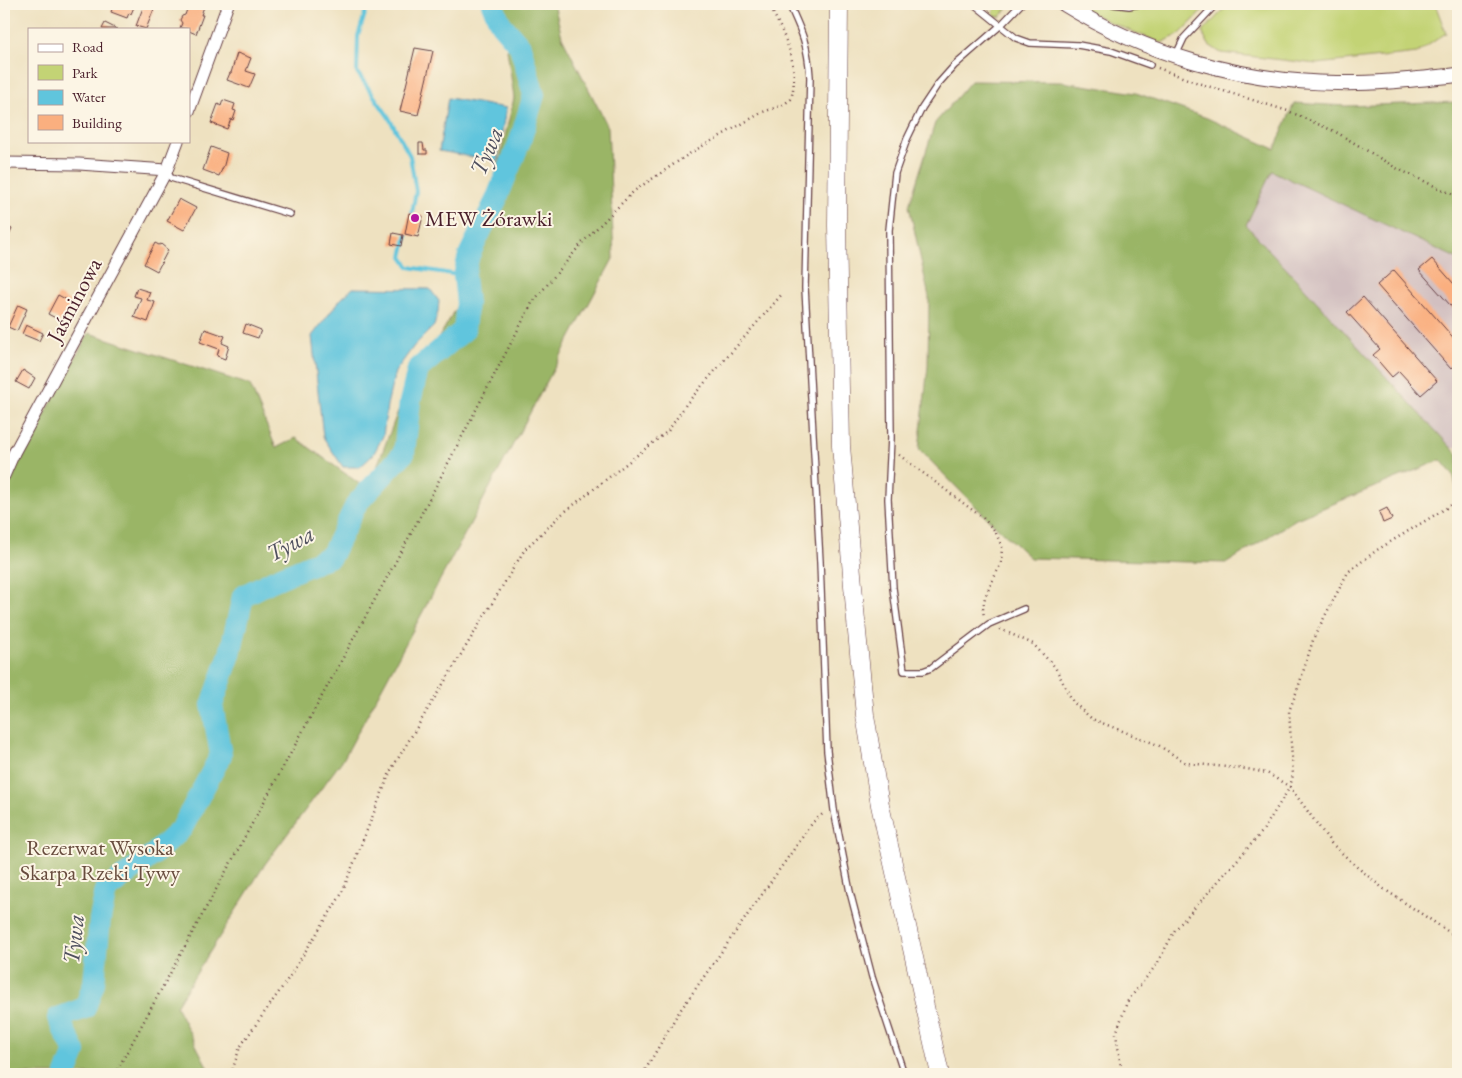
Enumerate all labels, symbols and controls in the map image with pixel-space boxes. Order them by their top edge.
legend [28,28,190,142]
text: Road [72,37,104,56]
text: Park [72,63,99,82]
text: Water [72,87,106,106]
text: Building [72,113,122,132]
water label: Tywa [462,122,510,180]
place label: MEW Żórawki [425,204,552,233]
marker: MEW Żórawki [409,212,421,224]
street label: Jaśminowa [39,253,108,349]
water label: Tywa [261,518,319,568]
park label: Rezerwat Wysoka Skarpa Rzeki Tywy [20,833,181,887]
water label: Tywa [55,913,91,965]

